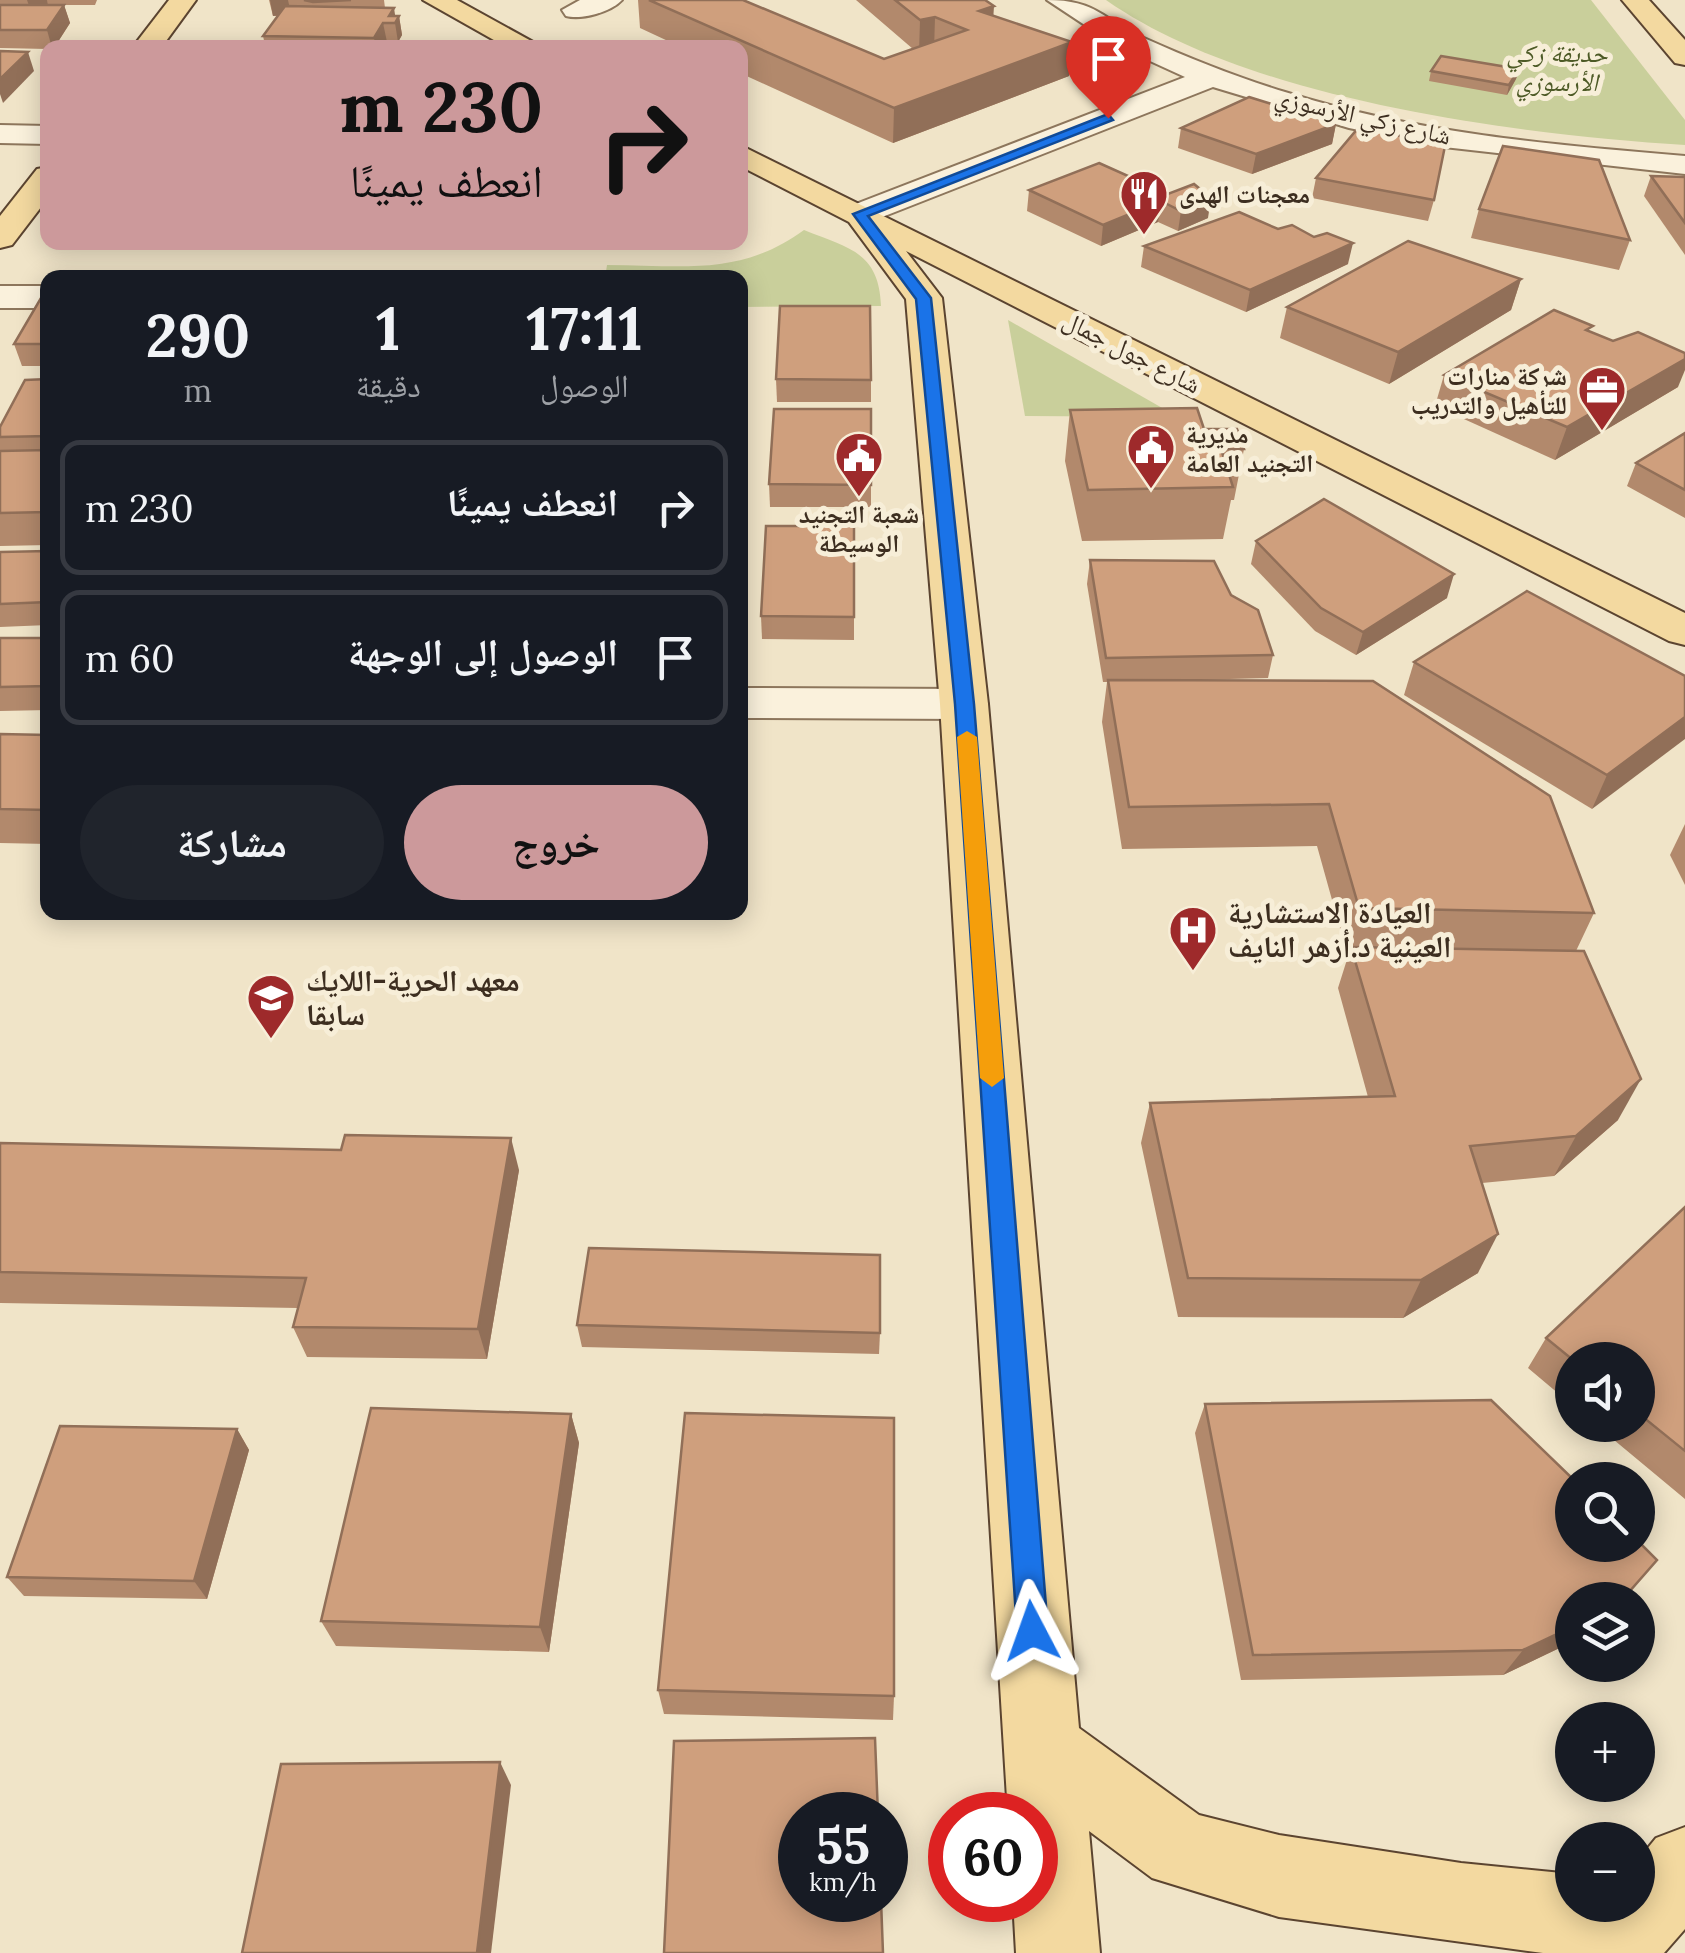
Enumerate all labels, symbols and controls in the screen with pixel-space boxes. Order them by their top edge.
pin [1066,16,1151,119]
icon: arrive [1081,31,1136,86]
park label: حديقة زكي الأرسوزي [1506,37,1609,102]
text: 230 m [339,62,543,151]
icon: right [578,80,708,210]
street label: شارع زكي الأرسوزي [1271,80,1454,156]
text: انعطف يمينًا [350,152,543,209]
restaurant icon: معجنات الهدى [1118,168,1170,236]
place label: معجنات الهدى [1179,178,1310,210]
text: 1 [376,290,400,366]
text: 17:11 [526,290,643,366]
text: 290 [146,297,250,373]
street label: شارع جول جمال [1058,304,1206,400]
place label: شركة منارات للتأهيل والتدريب [1411,360,1567,421]
office icon: شركة منارات للتأهيل والتدريب [1576,364,1628,432]
text: دقيقة [356,365,421,406]
text: الوصول [540,365,629,406]
text: m [184,370,212,411]
place label: مديرية التجنيد العامة [1186,418,1313,479]
public building icon: مديرية التجنيد العامة [1125,422,1177,490]
public building icon: شعبة التجنيد الوسيطة [833,430,885,498]
text: انعطف يمينًا [447,478,618,526]
icon: right [648,480,703,535]
text: 230 m [85,484,194,532]
place label: شعبة التجنيد الوسيطة [799,498,919,559]
text: الوصول إلى الوجهة [348,628,618,676]
icon: arrive [648,630,703,685]
text: 60 m [85,634,175,682]
button: مشاركة [80,785,384,900]
button: خروج [404,785,708,900]
place label: العيادة الاستشارية العينية د.أزهر النايف [1228,893,1451,965]
hospital icon: العيادة الاستشارية العينية د.أزهر النايف [1167,904,1219,972]
place label: معهد الحرية-اللايك سابقا [306,961,520,1033]
school or university icon: معهد الحرية-اللايك سابقا [245,972,297,1040]
map controls [1555,1342,1655,1922]
button: sound [1555,1342,1655,1442]
button: search [1555,1462,1655,1562]
position arrow [980,1579,1084,1683]
button: layers [1555,1582,1655,1682]
button: + [1555,1702,1655,1802]
speed limit sign: 60 [928,1792,1058,1922]
text: 55 [816,1813,870,1877]
button: − [1555,1822,1655,1922]
text: km/h [809,1866,877,1898]

